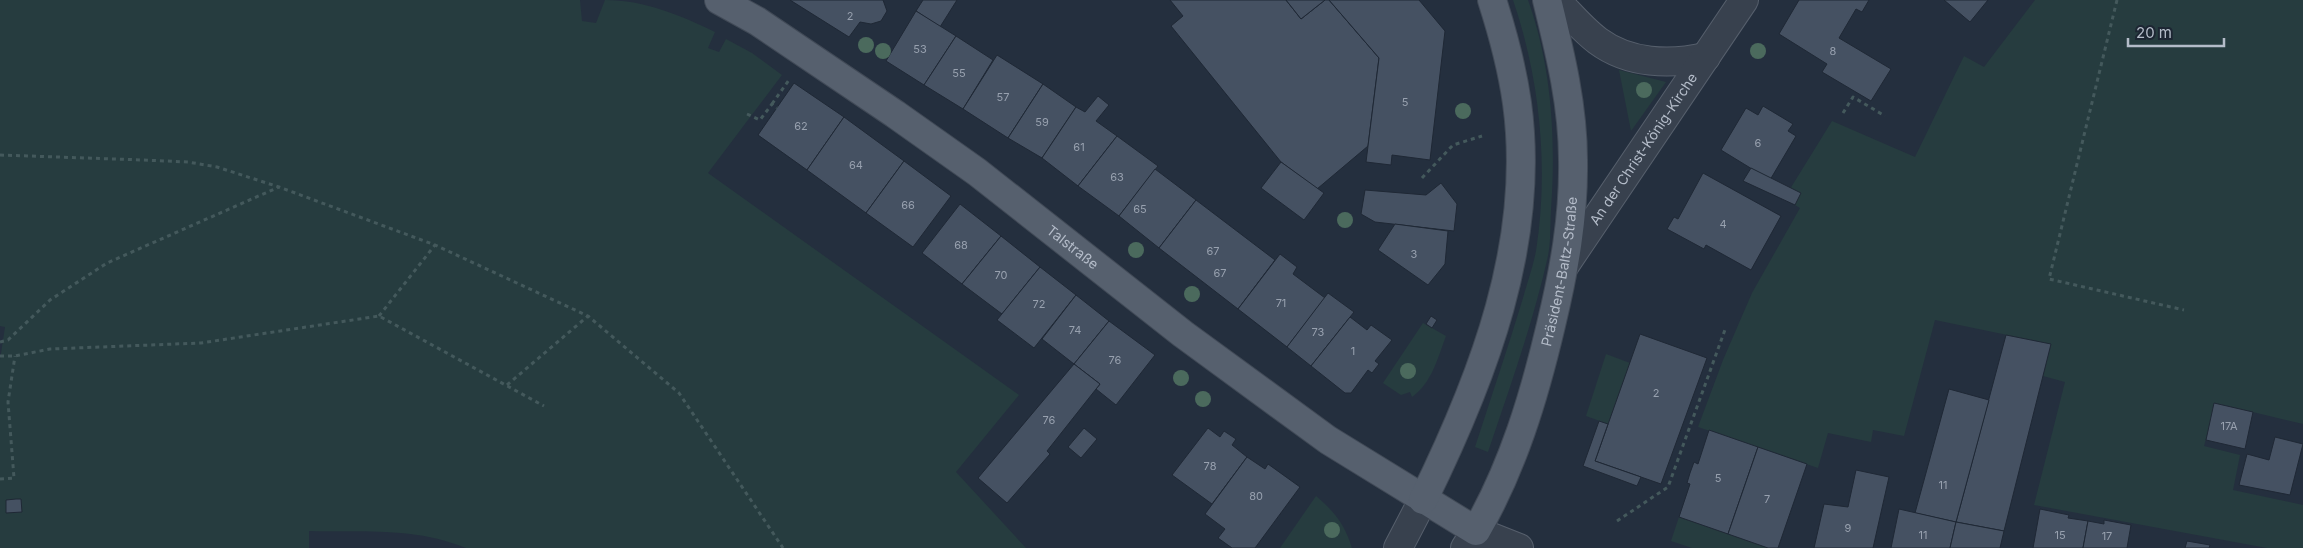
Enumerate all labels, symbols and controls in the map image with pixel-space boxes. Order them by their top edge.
house number: 2 [847,9,853,23]
scale bar [2128,15,2224,47]
text: 20 m [2136,23,2172,42]
house number: 53 [913,42,927,56]
house number: 8 [1830,44,1837,58]
house number: 55 [952,66,966,80]
street label: An der Christ-König-Kirche [1586,69,1700,228]
house number: 57 [997,90,1009,104]
house number: 5 [1402,95,1409,109]
house number: 59 [1035,115,1049,129]
house number: 62 [794,119,808,133]
house number: 6 [1755,136,1762,150]
house number: 61 [1073,140,1085,154]
house number: 64 [849,158,863,172]
house number: 63 [1110,170,1124,184]
street label: Präsident-Baltz-Straße [1537,196,1580,348]
house number: 66 [901,198,915,212]
house number: 65 [1133,202,1147,216]
house number: 4 [1719,217,1727,231]
street label: Talstraße [1044,221,1102,272]
house number: 68 [954,238,968,252]
house number: 67 [1206,244,1220,258]
house number: 3 [1411,247,1418,261]
house number: 67 [1213,266,1227,280]
house number: 70 [995,268,1008,282]
house number: 71 [1276,296,1286,310]
house number: 72 [1033,297,1045,311]
house number: 74 [1069,323,1081,337]
house number: 73 [1312,325,1325,339]
house number: 1 [1351,344,1355,358]
house number: 76 [1109,353,1122,367]
house number: 2 [1653,386,1659,400]
house number: 76 [1043,413,1056,427]
house number: 17A [2220,419,2238,433]
house number: 78 [1204,459,1217,473]
house number: 5 [1715,471,1722,485]
house number: 11 [1939,478,1947,492]
house number: 80 [1249,489,1263,503]
house number: 7 [1764,492,1770,506]
house number: 9 [1845,521,1852,535]
house number: 11 [1919,528,1927,542]
house number: 15 [2054,528,2066,542]
house number: 17 [2102,529,2112,543]

